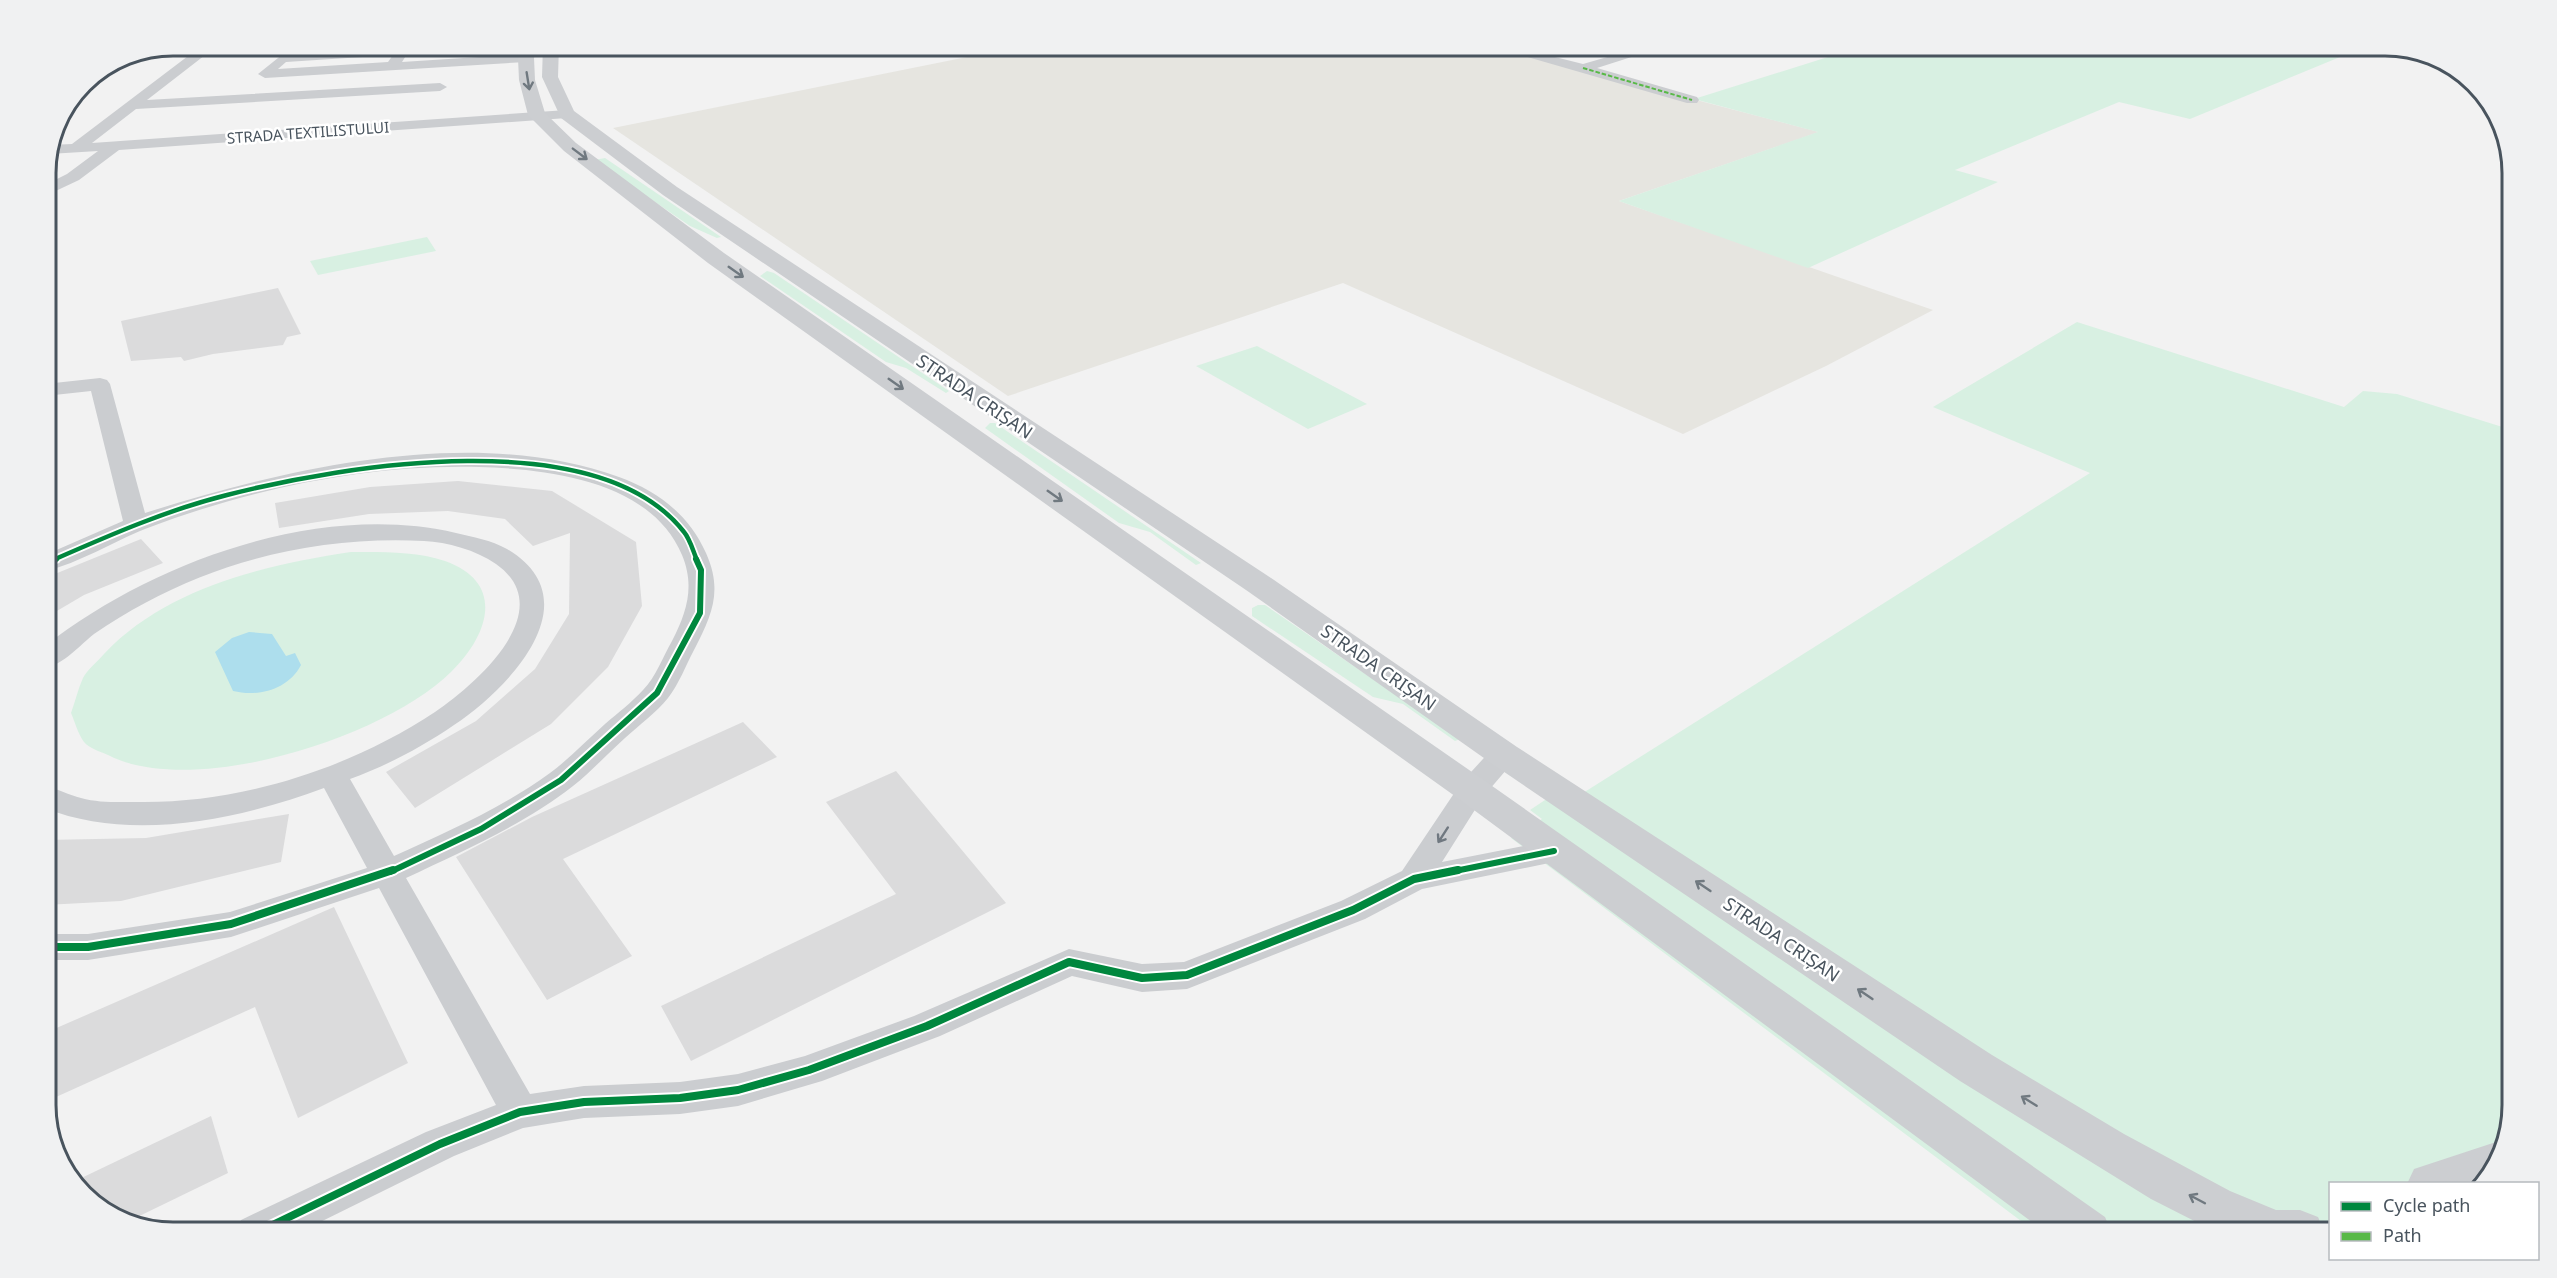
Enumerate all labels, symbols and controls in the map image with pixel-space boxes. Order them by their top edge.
one-way arrow [523,70,534,90]
street label: STRADA TEXTILISTULUI [226,116,390,148]
one-way arrow [572,148,588,161]
one-way arrow [728,266,744,278]
street label: STRADA CRIȘAN [912,348,1038,444]
one-way arrow [887,378,903,390]
one-way arrow [1046,490,1062,502]
street label: STRADA CRIȘAN [1317,618,1441,716]
one-way arrow [1437,826,1449,842]
one-way arrow [1695,880,1712,892]
street label: STRADA CRIȘAN [1719,891,1845,987]
one-way arrow [1857,988,1874,1001]
one-way arrow [2021,1094,2038,1106]
legend [2329,1182,2539,1260]
one-way arrow [2189,1193,2207,1204]
text: Cycle path [2383,1193,2470,1217]
text: Path [2383,1223,2422,1247]

